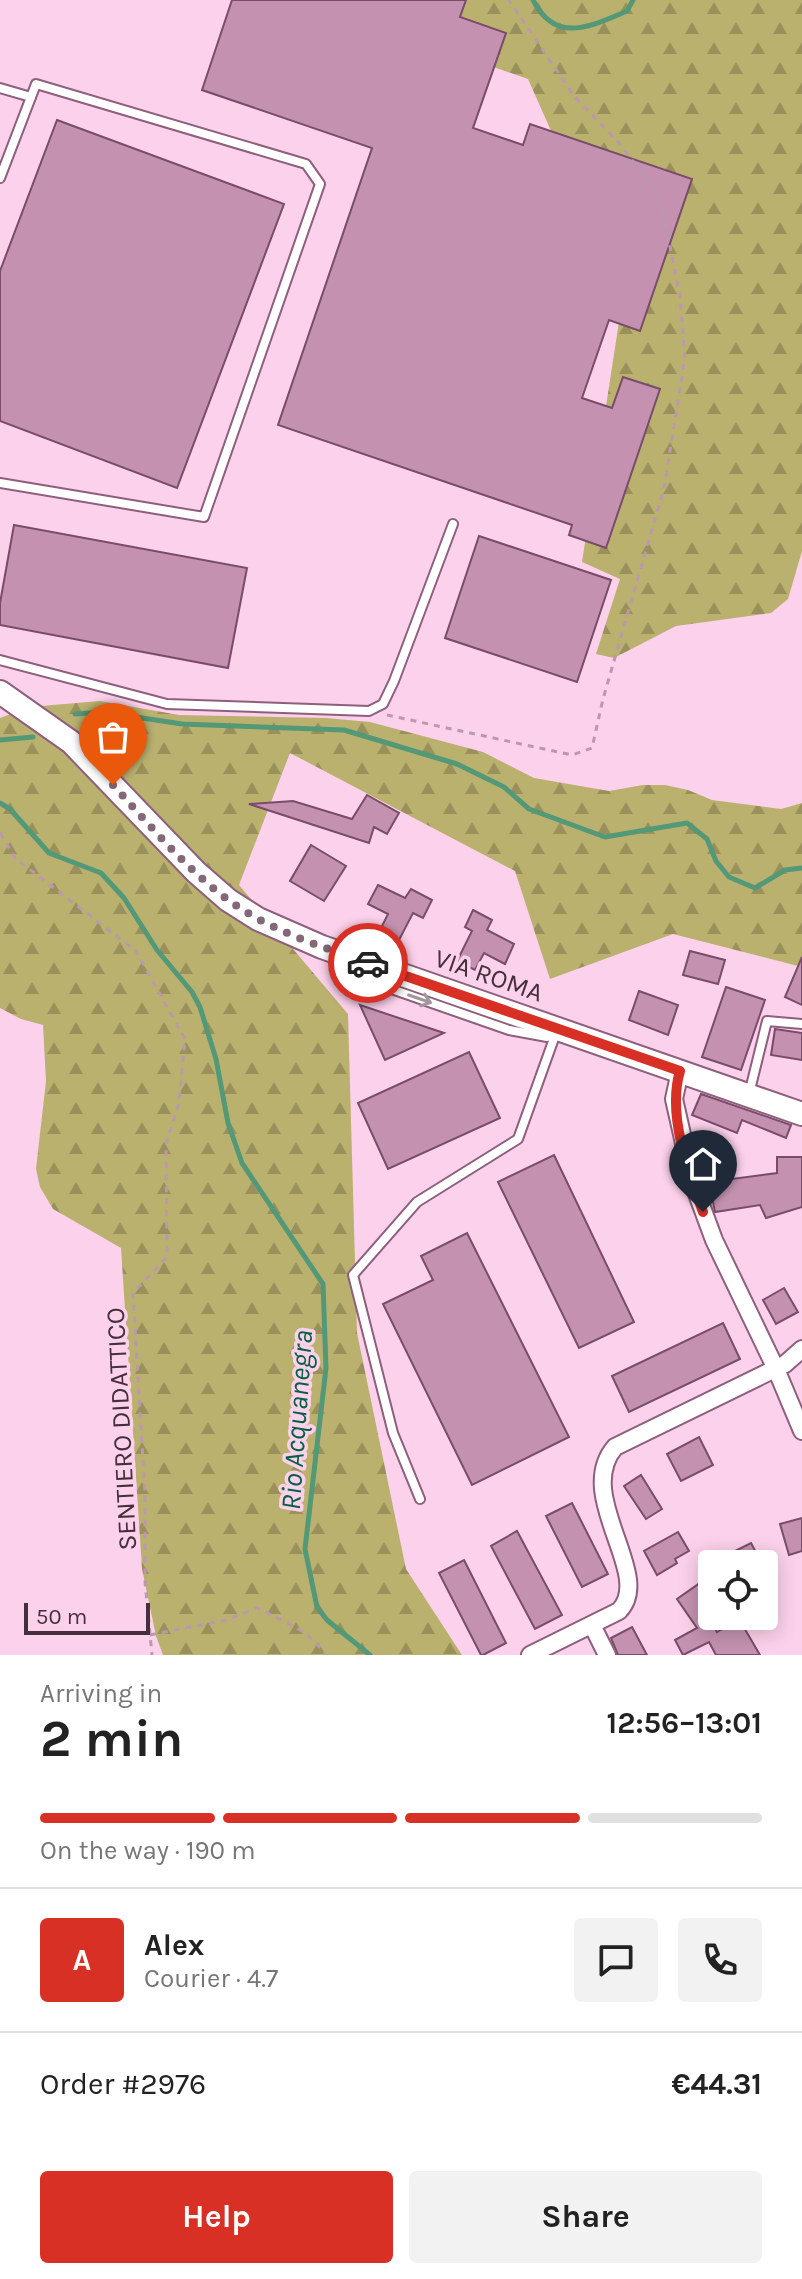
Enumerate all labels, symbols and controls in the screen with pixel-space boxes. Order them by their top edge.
pin [79,703,147,785]
icon: bag [91,715,135,759]
courier [328,923,408,1003]
icon: car [346,941,390,985]
street label: VIA ROMA [431,942,547,1008]
one-way arrow [407,992,432,1007]
pin [669,1130,737,1212]
icon: home [681,1142,725,1186]
street label: SENTIERO DIDATTICO [100,1307,143,1551]
water label: Rio Acquanegra [274,1329,319,1511]
map controls [698,1550,778,1630]
button: locate [698,1550,778,1630]
scale bar [24,1599,150,1635]
text: 50 m [36,1604,87,1630]
text: Arriving in [40,1678,162,1709]
text: 12:56–13:01 [607,1705,762,1741]
text: 2 min [40,1708,183,1769]
text: On the way · 190 m [40,1835,256,1866]
button: chat [574,1918,658,2002]
button: phone [678,1918,762,2002]
text: Alex [144,1927,204,1963]
text: A [73,1942,91,1978]
text: Courier · 4.7 [144,1963,278,1994]
text: Order #2976 [40,2066,206,2102]
text: €44.31 [671,2066,762,2102]
button: Help [40,2171,393,2263]
button: Share [409,2171,762,2263]

